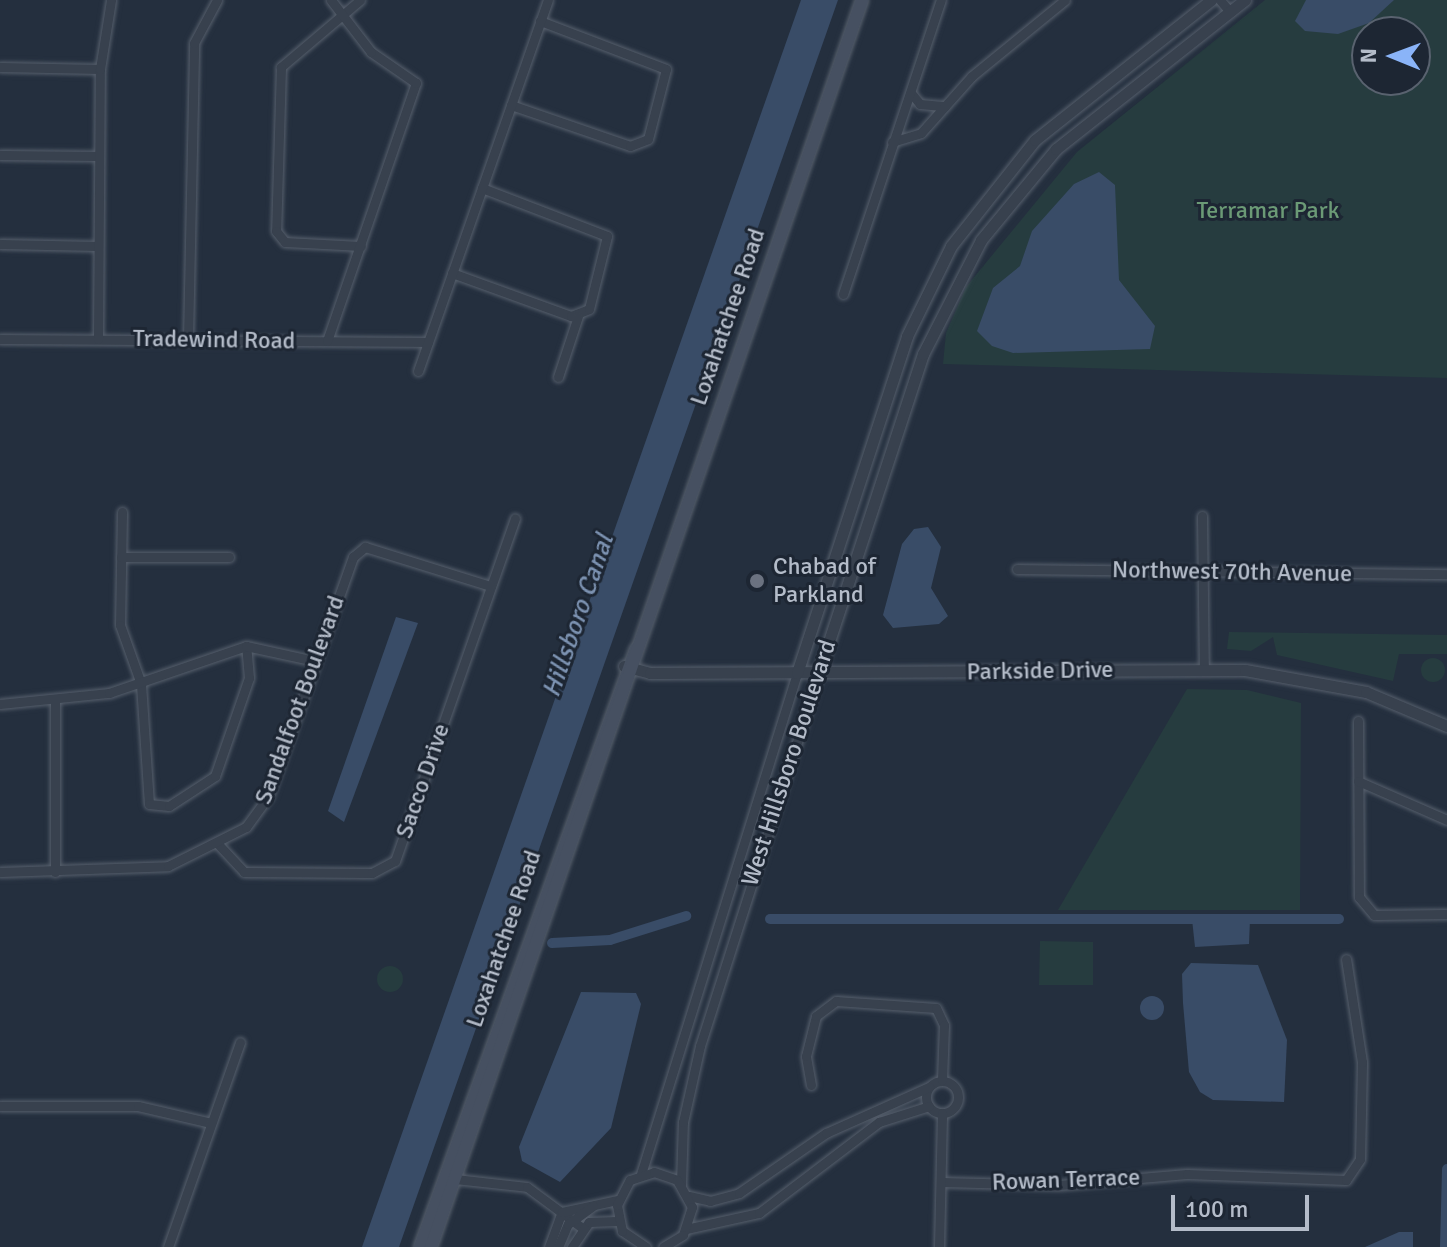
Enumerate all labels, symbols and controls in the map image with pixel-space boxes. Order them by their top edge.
north arrow [1351,16,1431,96]
text: N [1355,48,1382,63]
park label: Terramar Park [1196,197,1340,225]
street label: Loxahatchee Road [684,225,772,409]
street label: Tradewind Road [133,324,295,356]
water label: Hillsboro Canal [537,530,621,702]
place label: Chabad of Parkland [773,553,876,609]
street label: Northwest 70th Avenue [1112,556,1352,588]
marker: Chabad of Parkland [748,572,766,590]
street label: Sandalfoot Boulevard [249,592,351,808]
street label: West Hillsboro Boulevard [736,636,842,890]
street label: Parkside Drive [966,655,1114,687]
street label: Sacco Drive [390,720,456,842]
street label: Loxahatchee Road [460,847,548,1031]
street label: Rowan Terrace [991,1163,1141,1197]
scale bar [1175,1179,1313,1229]
text: 100 m [1185,1194,1248,1224]

